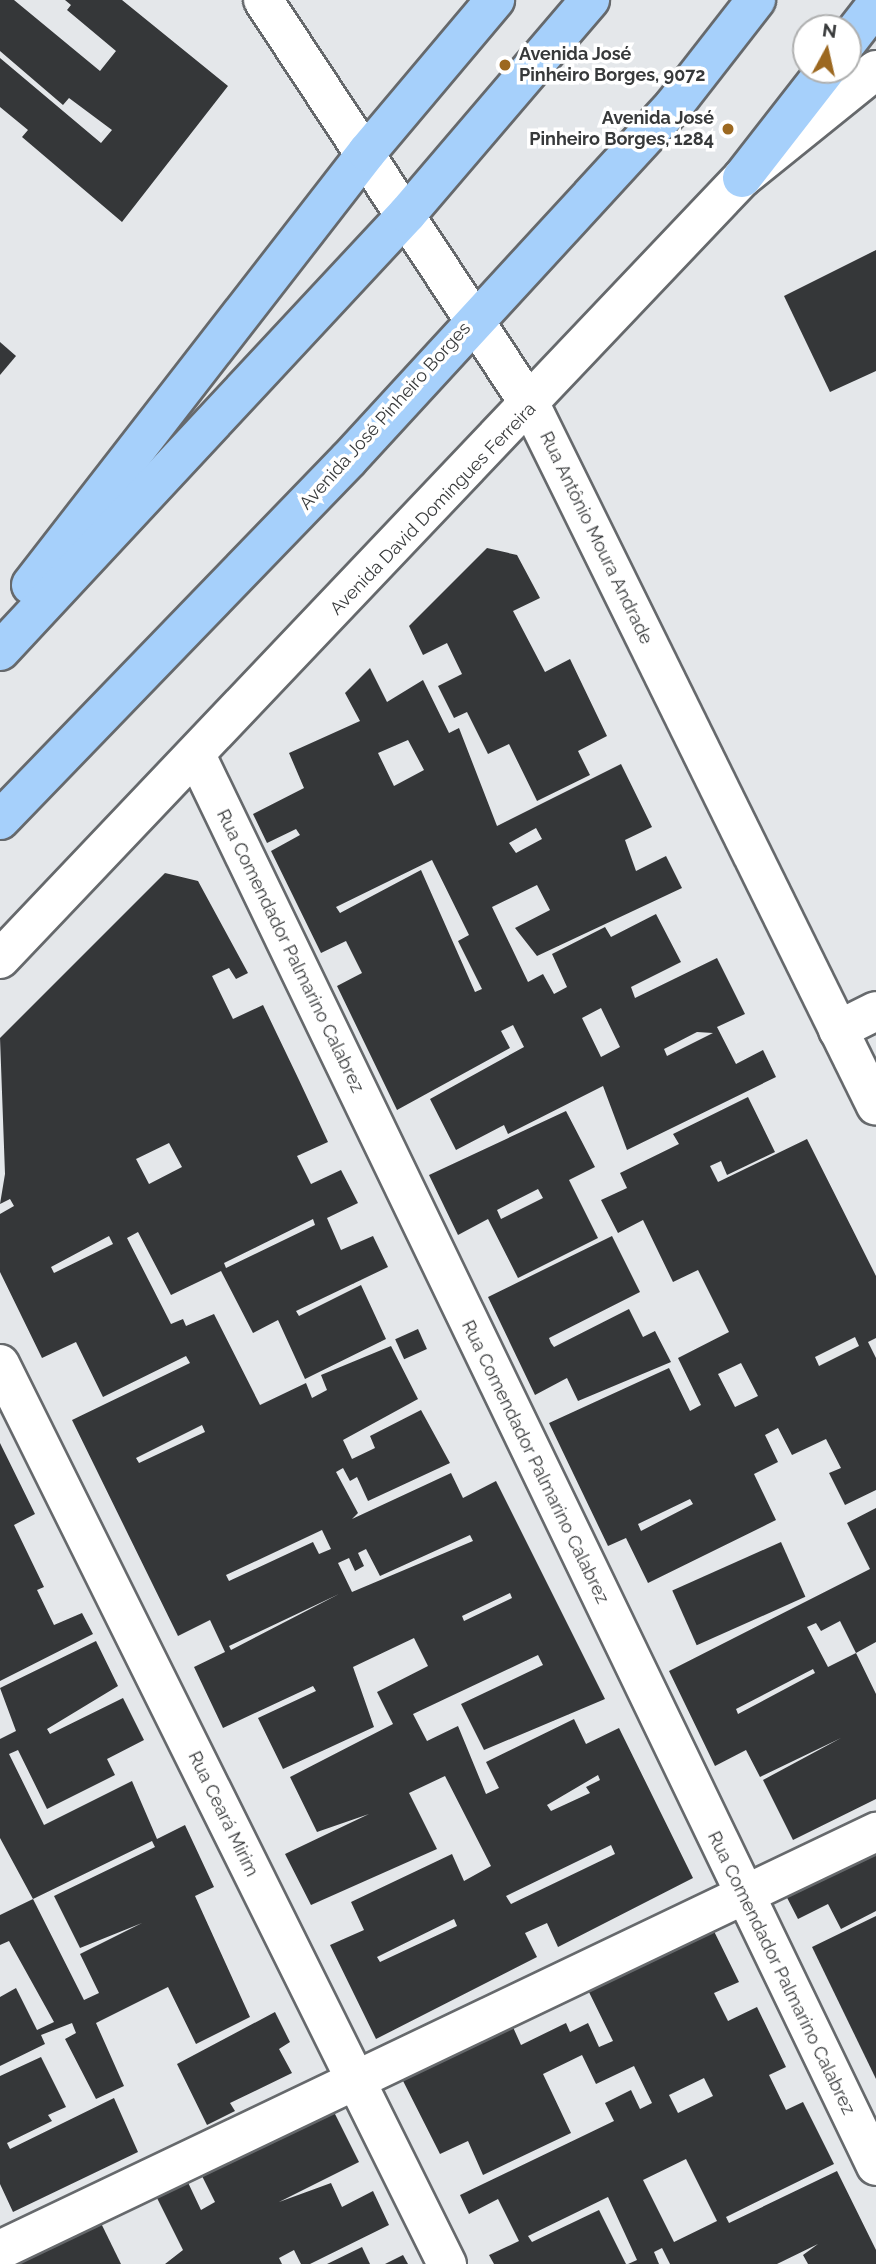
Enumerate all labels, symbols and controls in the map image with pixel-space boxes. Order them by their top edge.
north arrow [792,14,862,84]
text: N [821,18,838,42]
place label: Avenida José Pinheiro Borges, 9072 [519,44,706,86]
marker: Avenida José Pinheiro Borges, 9072 [497,57,513,73]
place label: Avenida José Pinheiro Borges, 1284 [529,108,714,150]
marker: Avenida José Pinheiro Borges, 1284 [720,121,736,137]
street label: Avenida José Pinheiro Borges [295,318,475,514]
street label: Avenida David Domingues Ferreira [326,398,540,620]
street label: Rua Antônio Moura Andrade [535,428,657,648]
street label: Rua Comendador Palmarino Calabrez [212,806,368,1096]
street label: Rua Comendador Palmarino Calabrez [457,1317,613,1607]
street label: Rua Ceará Mirim [183,1748,263,1880]
street label: Rua Comendador Palmarino Calabrez [703,1828,859,2118]

